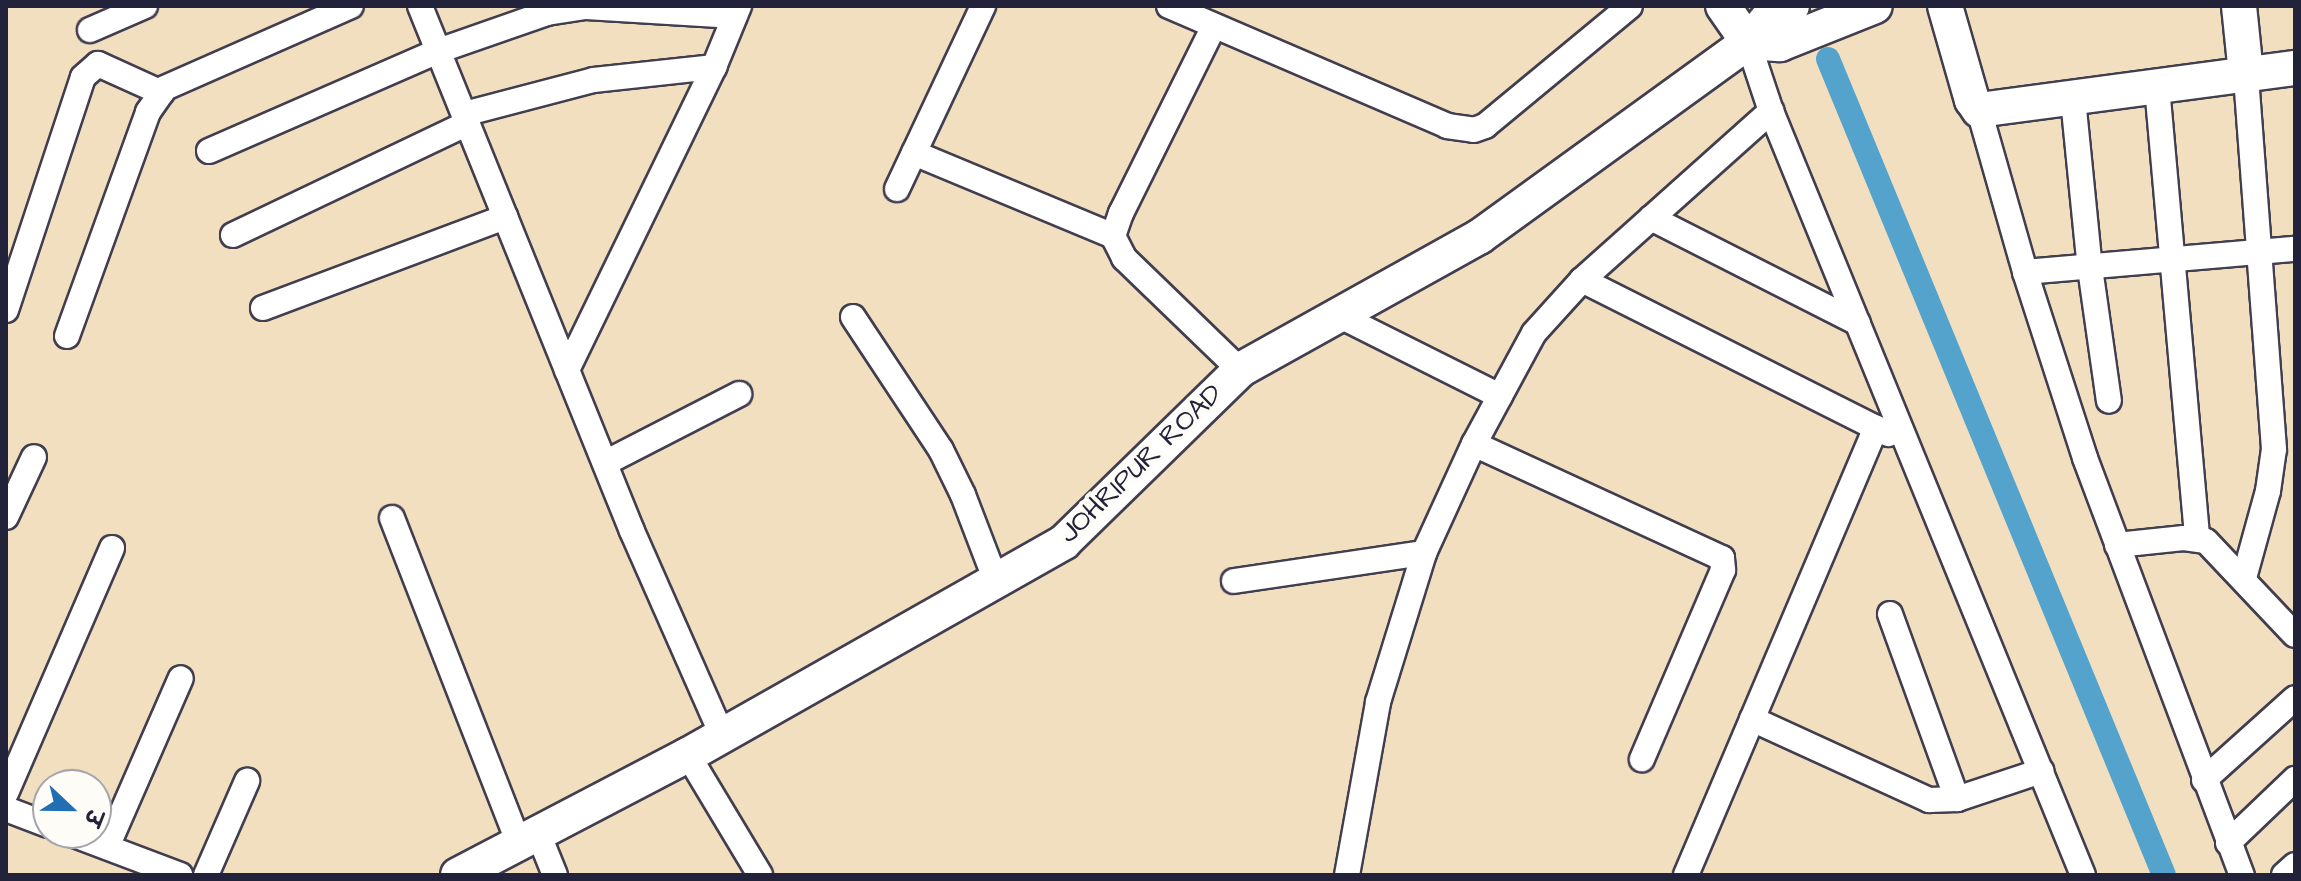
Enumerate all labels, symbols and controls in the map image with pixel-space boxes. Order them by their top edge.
street label: JOHRIPUR ROAD [1052,377,1230,551]
north arrow [32,769,112,849]
text: उ [76,805,110,830]

